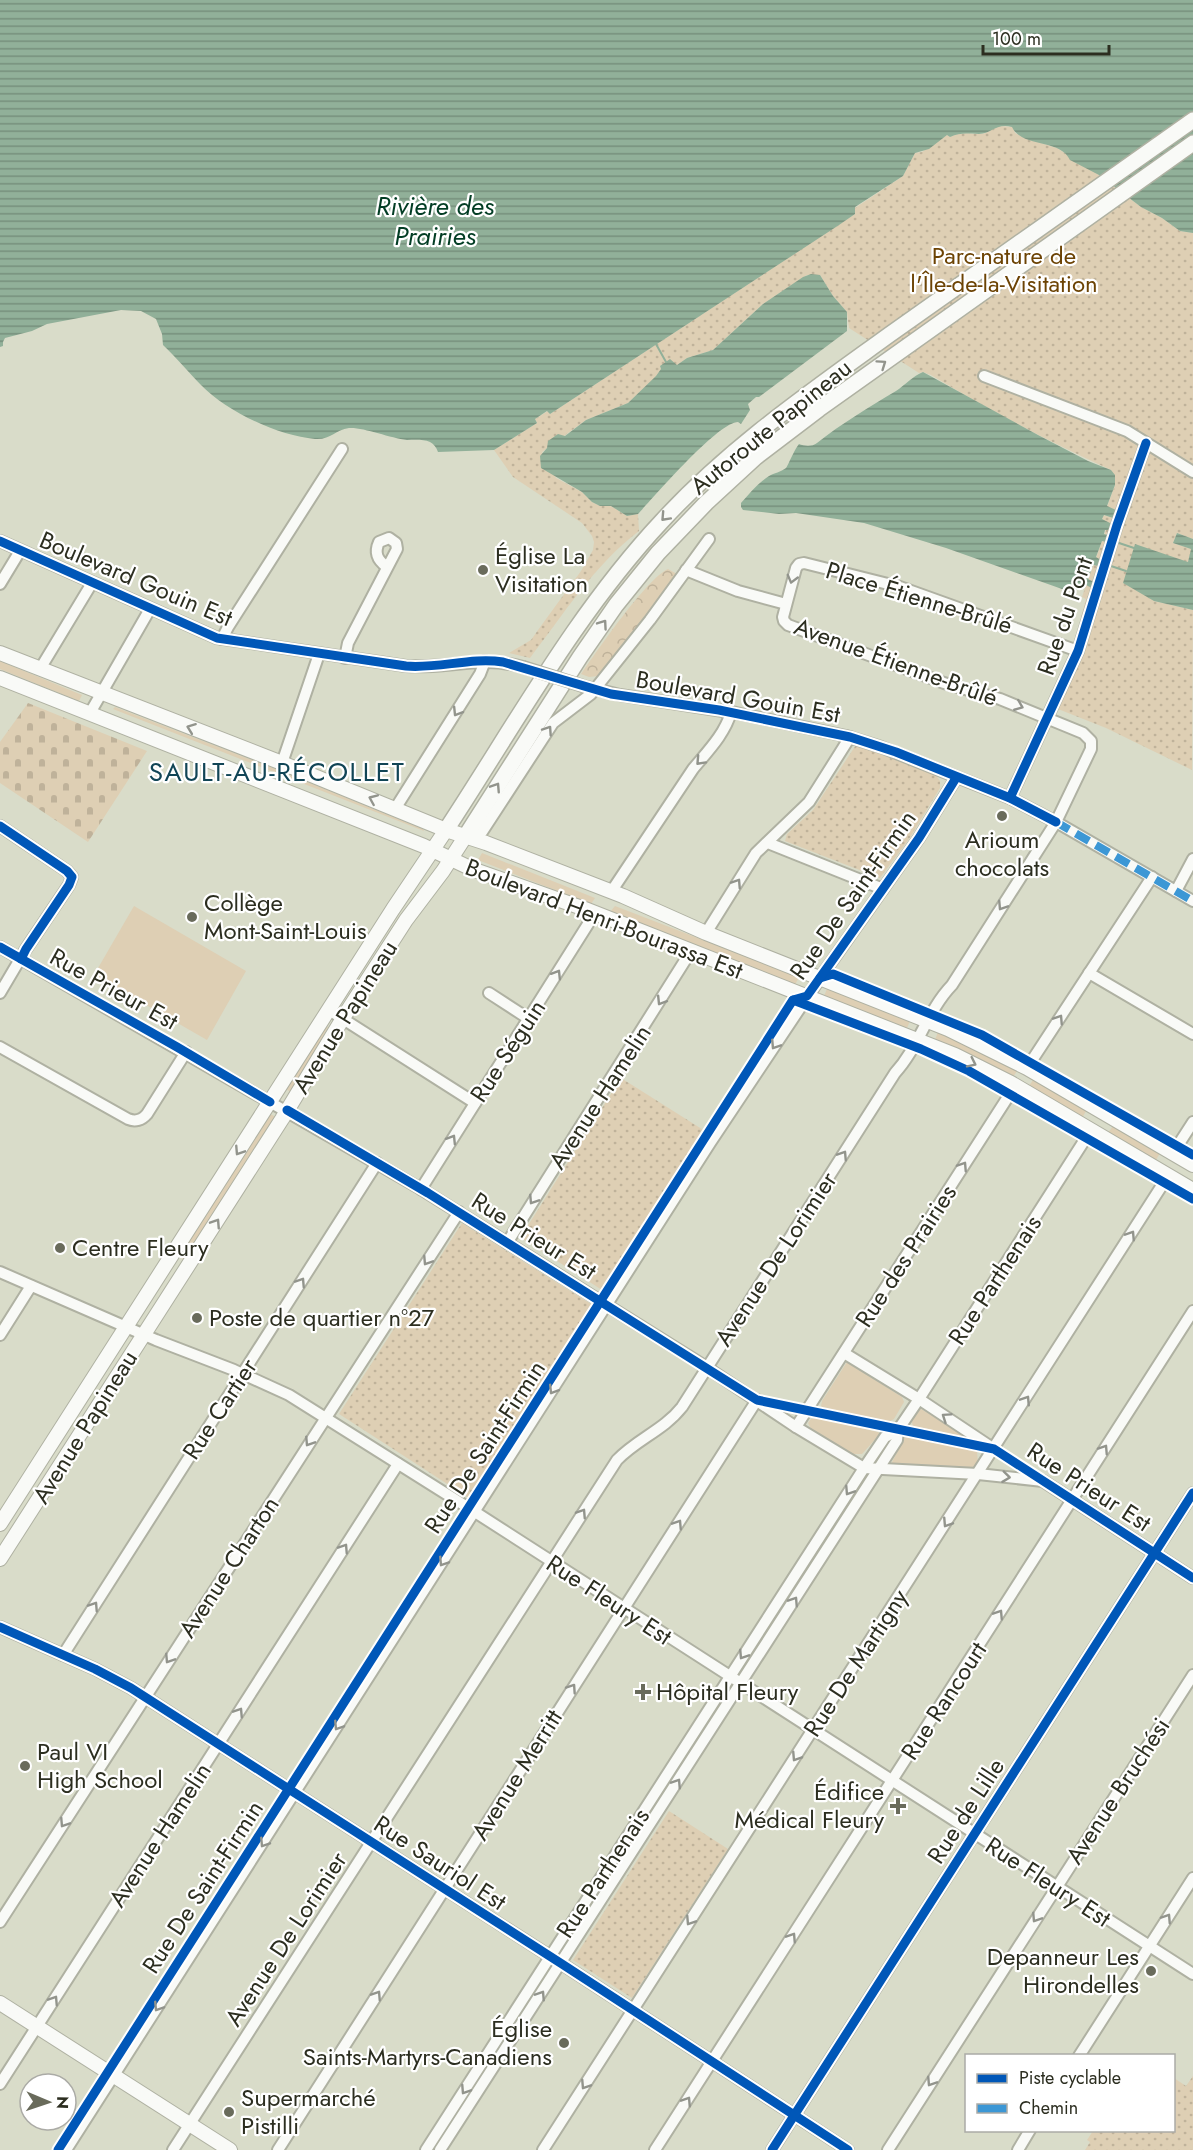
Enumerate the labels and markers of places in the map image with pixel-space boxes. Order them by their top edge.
place label: Église La Visitation [495,538,588,601]
marker: Église La Visitation [476,563,490,577]
marker: Arioum chocolats [995,809,1009,823]
place label: Arioum chocolats [955,822,1049,885]
place label: Collège Mont-Saint-Louis [204,885,367,948]
marker: Collège Mont-Saint-Louis [185,910,199,924]
place label: Centre Fleury [72,1230,209,1265]
marker: Centre Fleury [53,1241,67,1255]
place label: Poste de quartier n°27 [209,1300,435,1335]
marker: Poste de quartier n°27 [190,1311,204,1325]
place label: Hôpital Fleury [656,1674,799,1709]
marker: Hôpital Fleury [634,1683,652,1701]
place label: Paul VI High School [37,1734,163,1797]
marker: Paul VI High School [18,1759,32,1773]
place label: Édifice Médical Fleury [735,1774,884,1837]
marker: Édifice Médical Fleury [889,1797,907,1815]
place label: Depanneur Les Hirondelles [987,1939,1139,2002]
marker: Depanneur Les Hirondelles [1144,1964,1158,1978]
place label: Église Saints-Martyrs-Canadiens [303,2011,552,2074]
marker: Église Saints-Martyrs-Canadiens [557,2036,571,2050]
place label: Supermarché Pistilli [241,2080,376,2143]
marker: Supermarché Pistilli [222,2105,236,2119]

